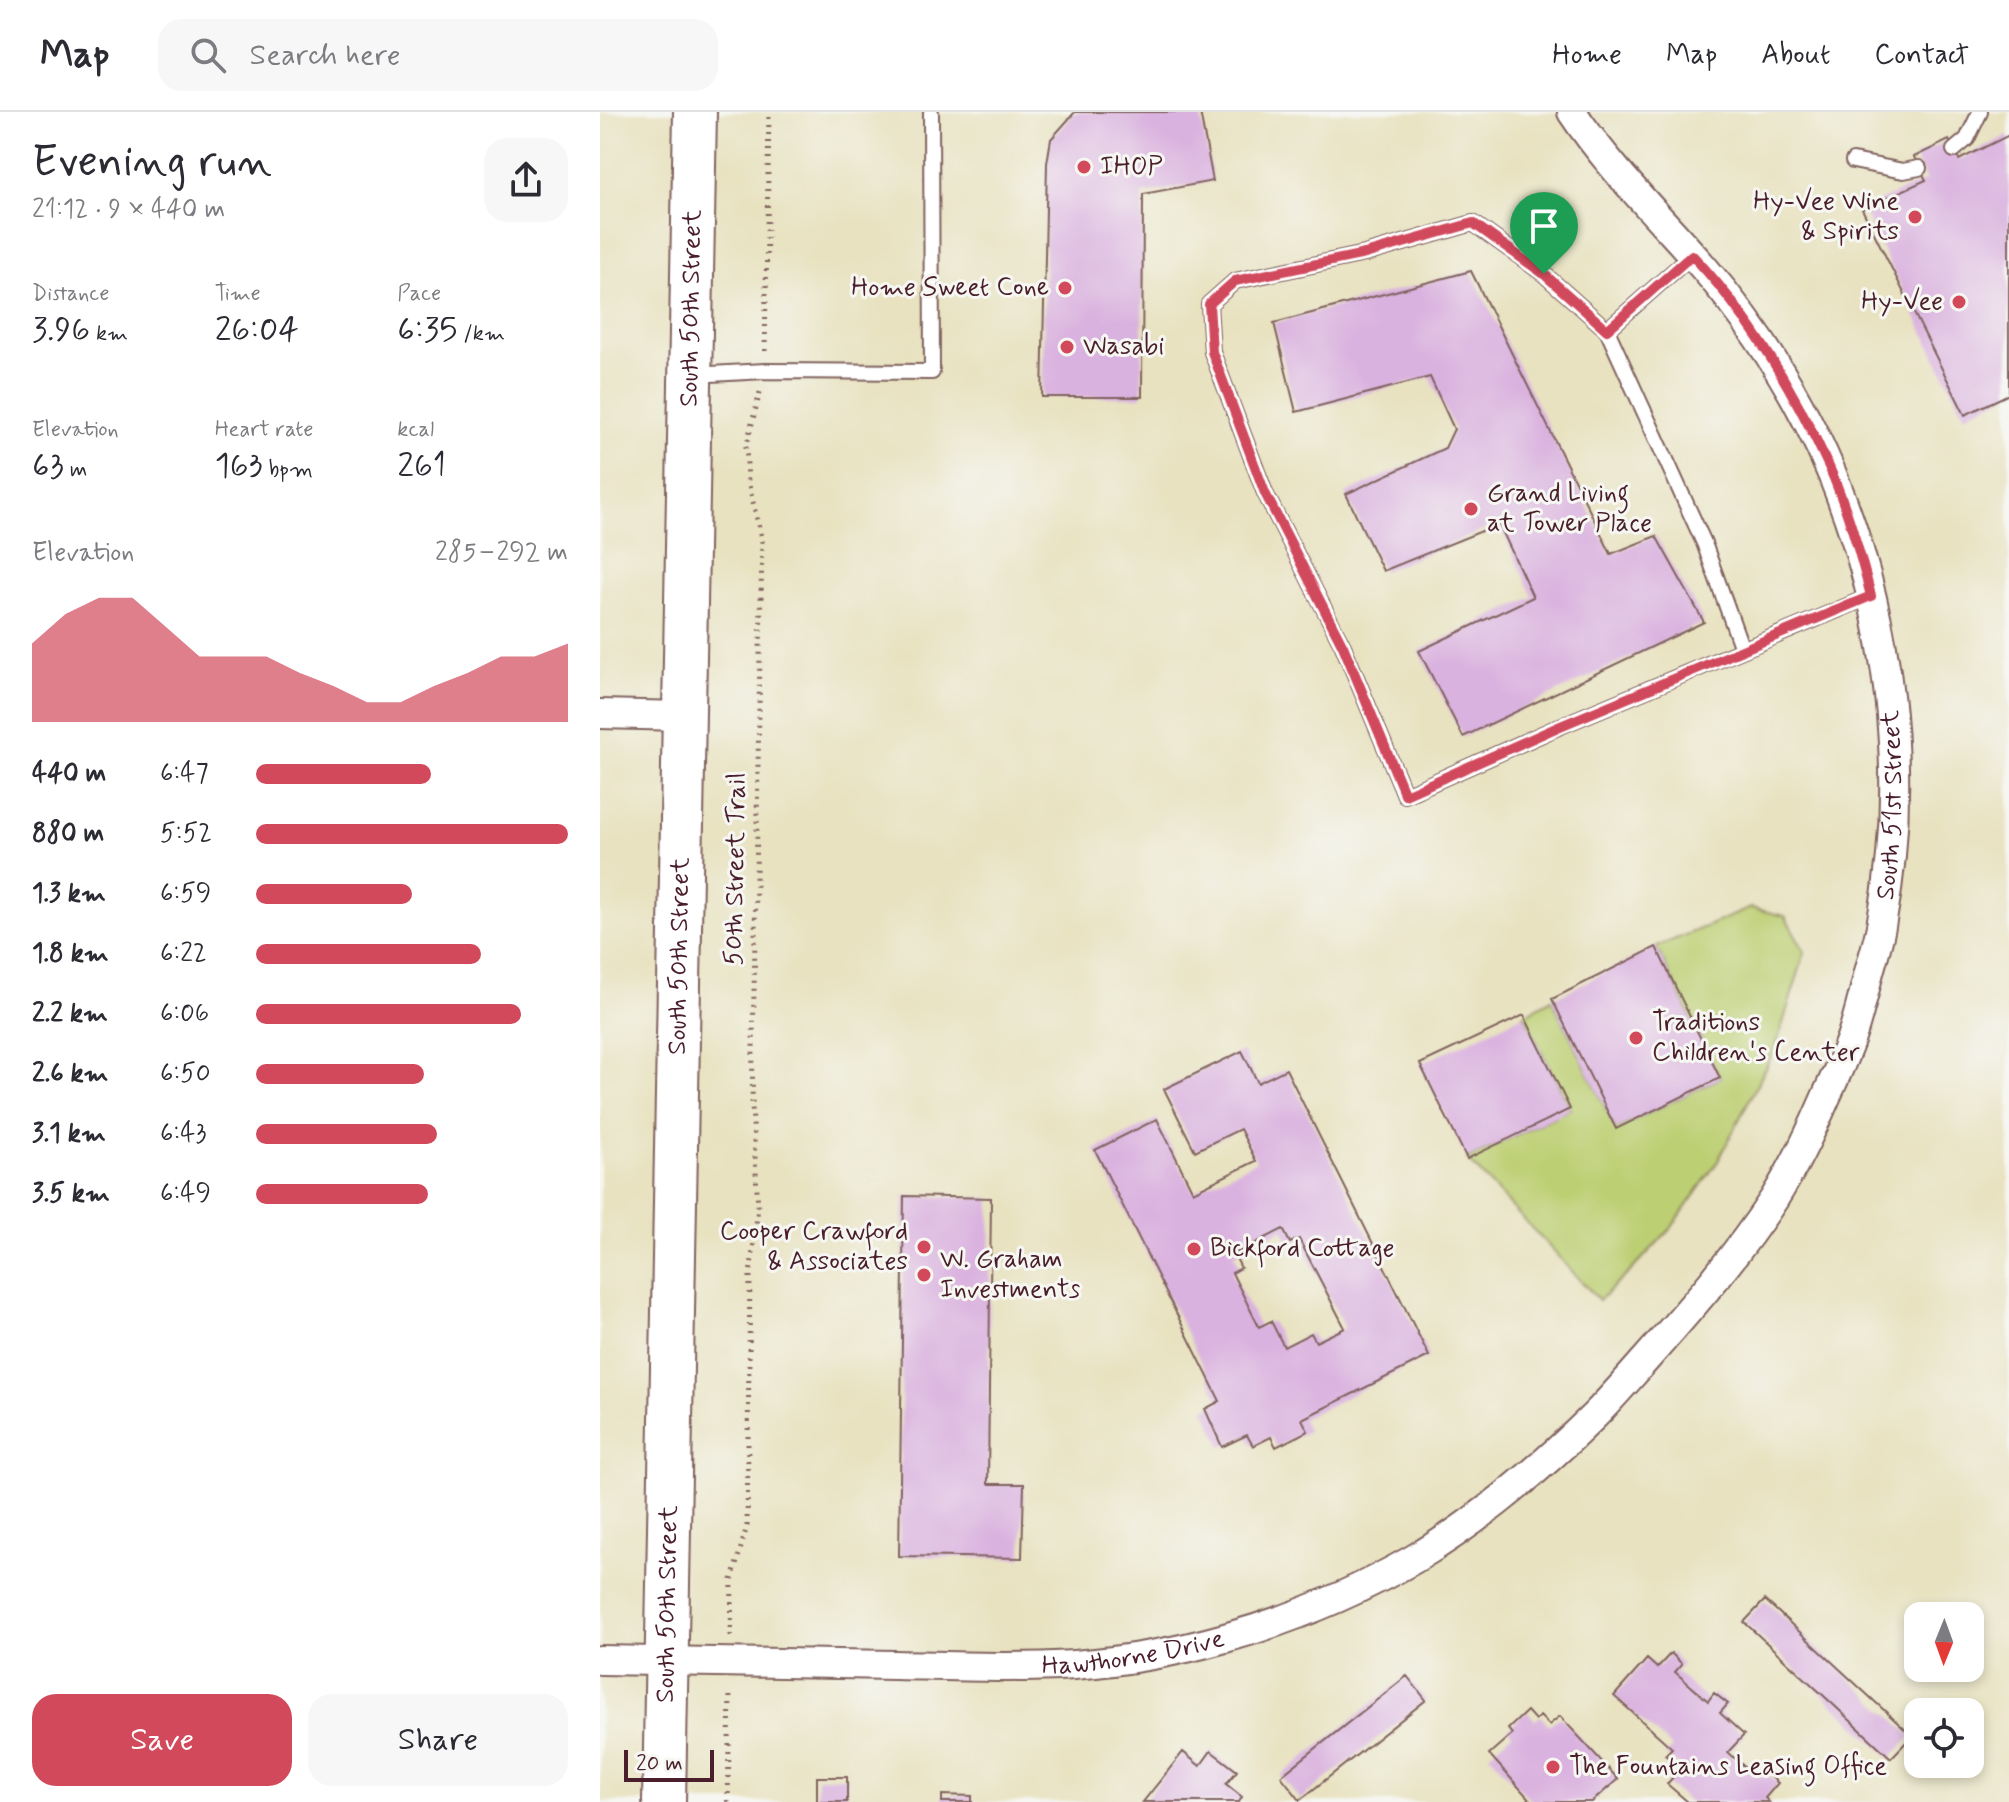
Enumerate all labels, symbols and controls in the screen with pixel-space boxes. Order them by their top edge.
search box [158,19,718,91]
text: Map [40,31,110,80]
icon: search [186,33,230,77]
text: Search here [250,36,401,75]
text: Home [1552,37,1622,74]
text: Map [1666,37,1717,74]
text: About [1761,37,1830,74]
text: Contact [1874,37,1969,74]
text: Evening run [32,134,272,192]
button: share [484,138,568,222]
place label: IHOP [1100,150,1163,184]
marker: IHOP [1075,158,1093,176]
place label: Hy-Vee Wine & Spirits [1753,185,1899,249]
pin [1510,192,1578,274]
text: 21:12 · 9 × 440 m [32,193,225,227]
icon: arrive [1522,204,1566,248]
marker: Hy-Vee Wine & Spirits [1906,208,1924,226]
street label: South 50th Street [673,209,710,407]
place label: Home Sweet Cone [851,271,1049,305]
marker: Home Sweet Cone [1056,279,1074,297]
text: Distance [32,280,109,308]
text: Time [215,280,261,308]
text: Pace [397,280,441,308]
place label: Hy-Vee [1861,285,1943,319]
marker: Hy-Vee [1950,293,1968,311]
text: 3.96 [32,308,90,353]
text: 26:04 [215,308,299,353]
text: 6:35 [397,308,457,353]
text: km [90,320,128,348]
text: /km [457,320,505,348]
place label: Wasabi [1083,330,1164,364]
marker: Wasabi [1058,338,1076,356]
text: Elevation [32,416,119,444]
text: Heart rate [215,416,313,444]
text: kcal [397,416,434,444]
text: 63 [32,444,64,489]
text: 163 [215,444,263,489]
text: 261 [397,444,446,489]
text: m [64,456,87,484]
text: bpm [263,456,313,484]
place label: Grand Living at Tower Place [1487,477,1652,541]
marker: Grand Living at Tower Place [1462,500,1480,518]
text: Elevation [32,536,134,570]
text: 285–292 m [435,536,568,570]
street label: South 51st Street [1869,709,1911,902]
text: 440 m [32,757,106,791]
text: 6:47 [160,757,208,791]
street label: 50th Street Trail [717,772,755,966]
text: 880 m [32,817,104,851]
text: 5:52 [160,817,212,851]
street label: South 50th Street [661,857,698,1055]
text: 1.3 km [32,877,106,911]
text: 6:59 [160,877,211,911]
text: 1.8 km [32,937,109,971]
text: 6:22 [160,937,207,971]
text: 2.2 km [32,997,108,1031]
text: 6:06 [160,997,209,1031]
place label: Traditions Children's Center [1652,1006,1860,1070]
marker: Traditions Children's Center [1627,1029,1645,1047]
text: 2.6 km [32,1057,108,1091]
text: 6:50 [160,1057,211,1091]
text: 3.1 km [32,1117,106,1151]
text: 6:43 [160,1117,206,1151]
text: 3.5 km [32,1177,110,1211]
text: 6:49 [160,1177,211,1211]
place label: Cooper Crawford & Associates [720,1215,908,1279]
place label: Bickford Cottage [1210,1232,1395,1268]
marker: Cooper Crawford & Associates [915,1238,933,1256]
marker: Bickford Cottage [1185,1240,1203,1258]
place label: W. Graham Investments [940,1243,1080,1307]
marker: W. Graham Investments [915,1266,933,1284]
street label: South 50th Street [649,1505,686,1703]
north arrow [1904,1602,1984,1682]
map controls [1904,1602,1984,1778]
street label: Hawthorne Drive [1041,1622,1228,1684]
button: Save [32,1694,292,1786]
button: Share [308,1694,568,1786]
button: locate [1904,1698,1984,1778]
scale bar [624,1746,714,1782]
text: 20 m [636,1750,683,1778]
place label: The Fountains Leasing Office [1569,1750,1887,1787]
marker: The Fountains Leasing Office [1544,1758,1562,1776]

